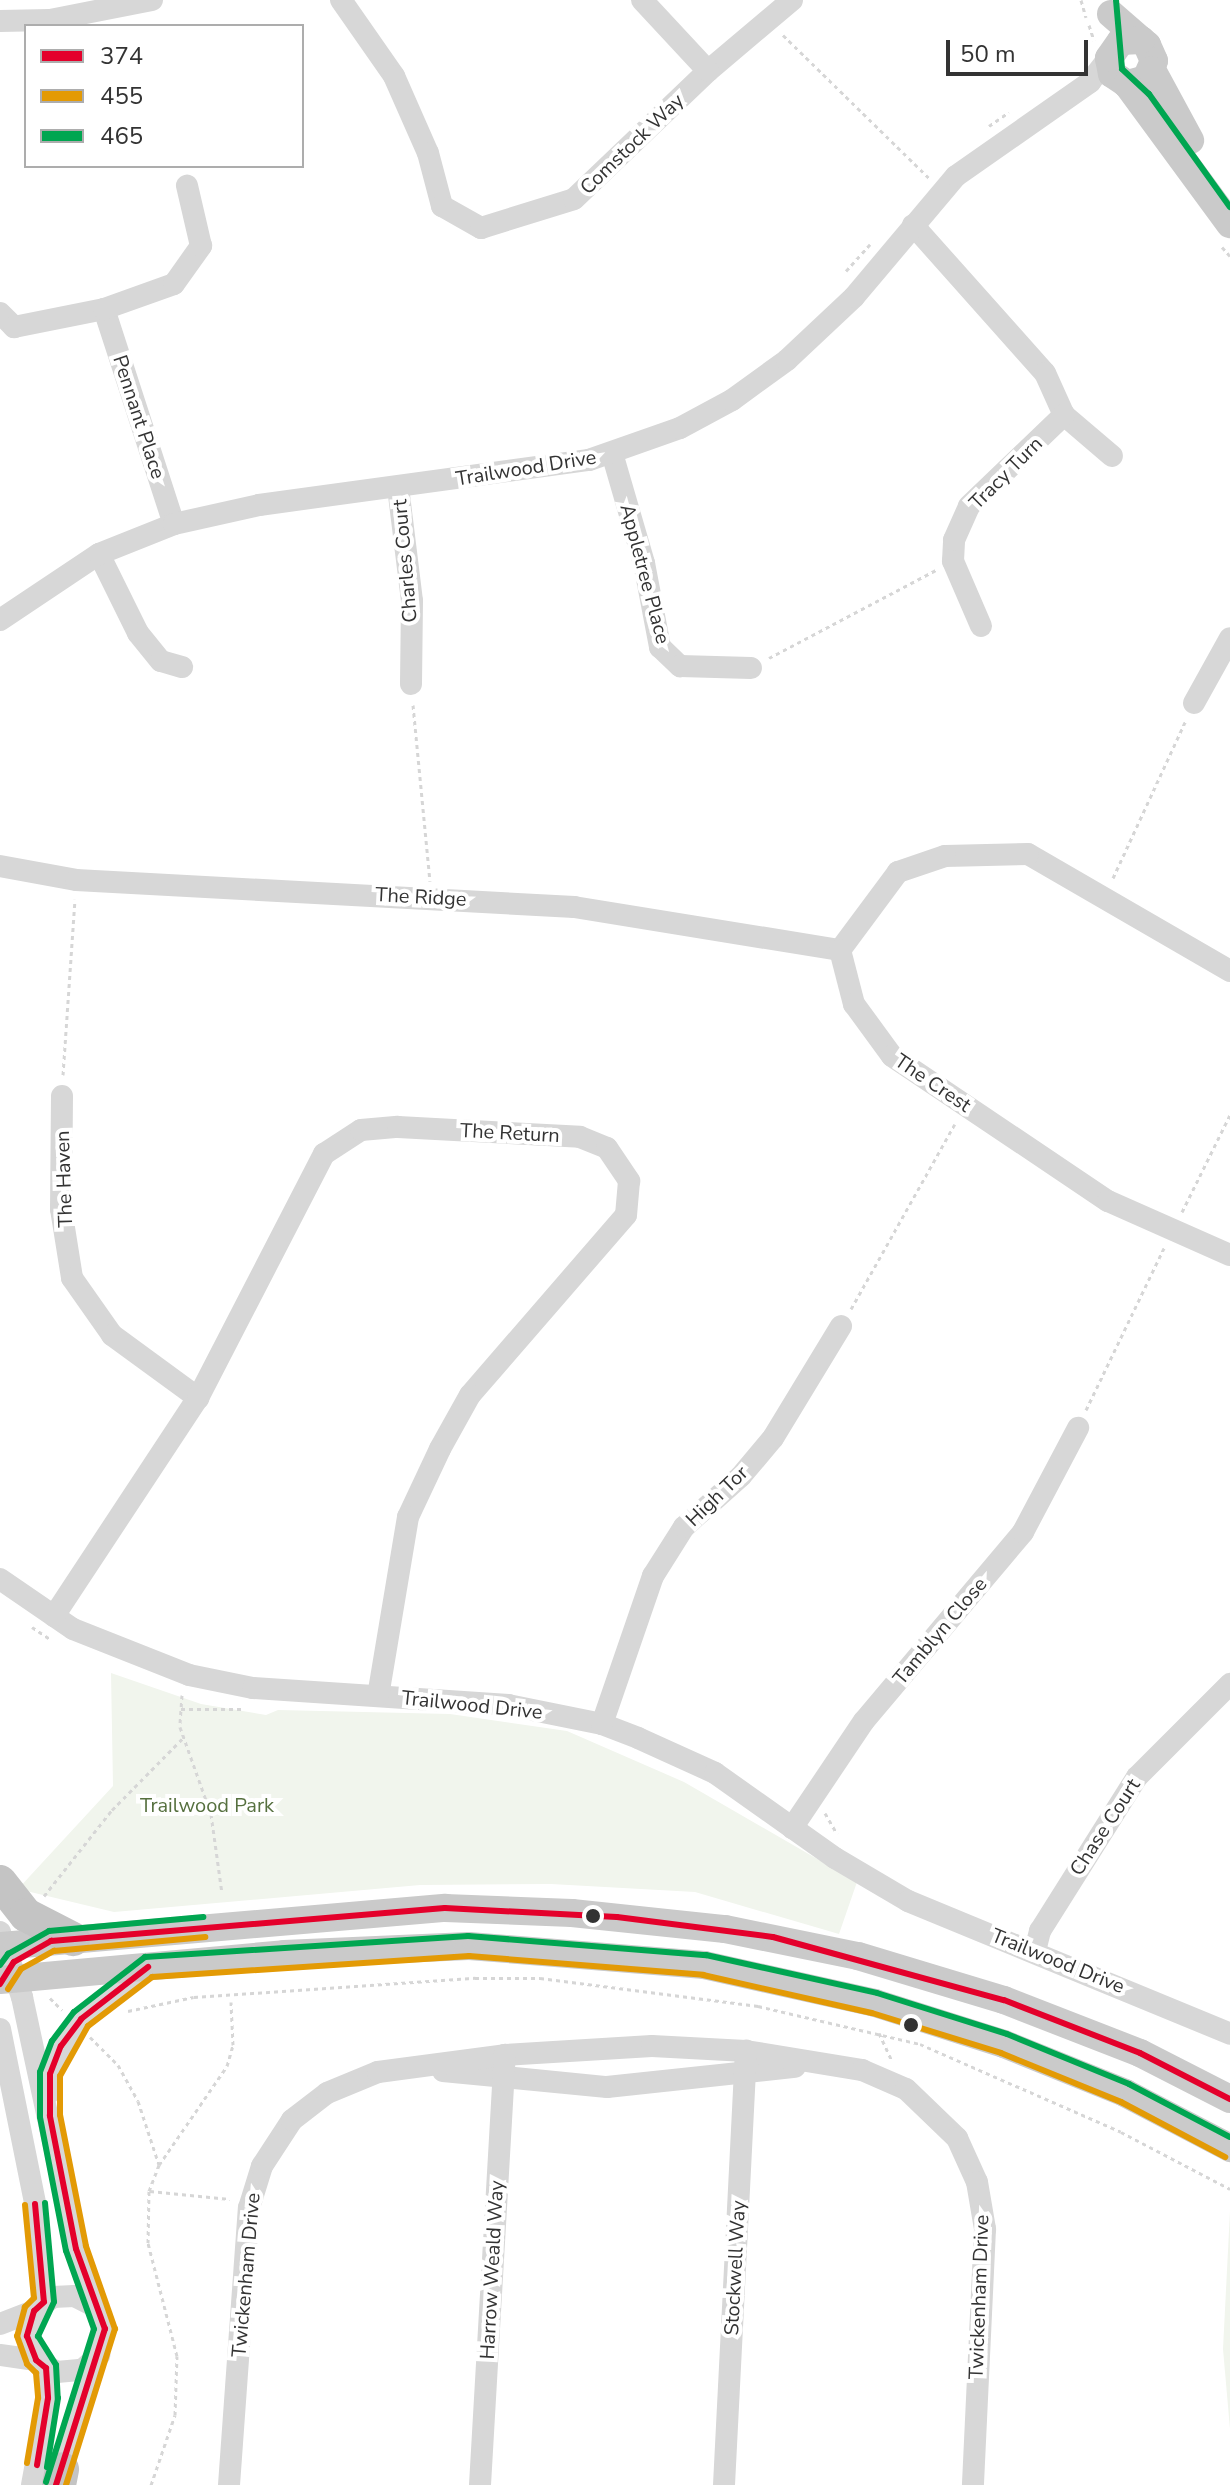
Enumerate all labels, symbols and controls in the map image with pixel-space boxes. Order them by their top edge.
legend [24,24,304,168]
scale bar [950,24,1092,74]
text: 50 m [960,38,1016,70]
text: 374 [100,40,143,72]
text: 455 [100,80,143,112]
street label: Comstock Way [575,89,689,199]
text: 465 [100,120,143,152]
street label: Pennant Place [108,352,170,482]
street label: Tracy Turn [965,432,1047,514]
street label: Trailwood Drive [454,445,598,491]
street label: Charles Court [388,498,422,624]
street label: Appletree Place [615,502,675,646]
street label: The Ridge [375,883,467,911]
street label: The Crest [890,1049,976,1117]
street label: The Return [460,1118,560,1148]
street label: The Haven [50,1130,78,1228]
street label: High Tor [681,1461,753,1531]
street label: Tamblyn Close [888,1572,992,1690]
street label: Trailwood Drive [400,1686,544,1724]
street label: Chase Court [1065,1774,1145,1880]
park label: Trailwood Park [140,1793,274,1817]
unlabelled marker [585,1908,601,1924]
street label: Trailwood Drive [988,1923,1128,1999]
unlabelled marker [903,2017,919,2033]
street label: Harrow Weald Way [475,2180,509,2360]
street label: Twickenham Drive [227,2192,265,2358]
street label: Stockwell Way [719,2200,751,2336]
street label: Twickenham Drive [964,2214,994,2380]

